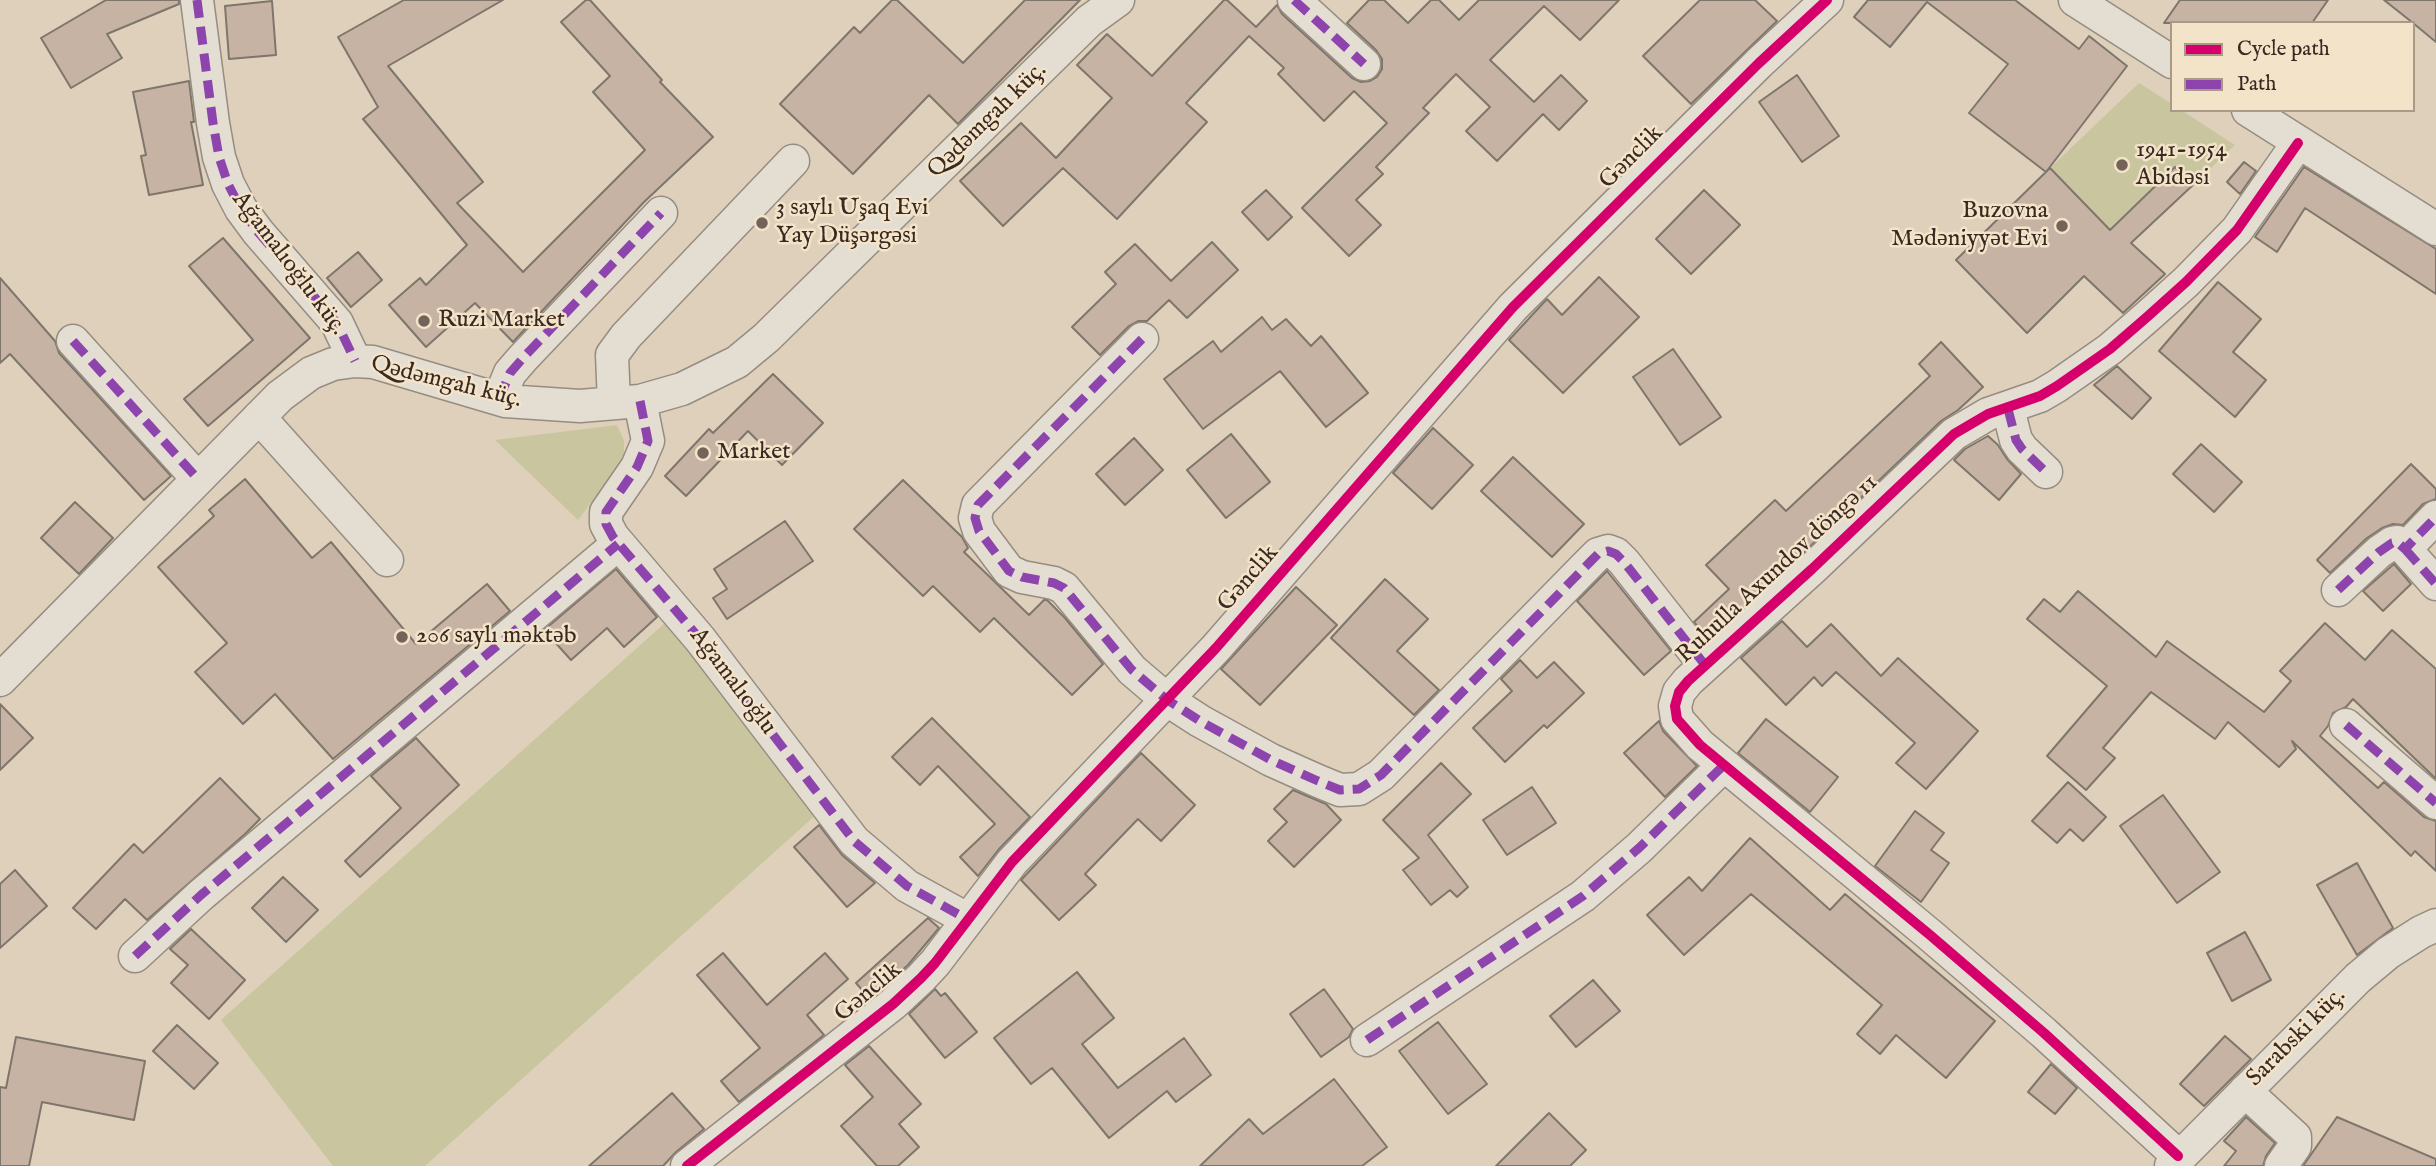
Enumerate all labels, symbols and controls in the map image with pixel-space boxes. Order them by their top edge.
legend [2170,21,2415,112]
text: Cycle path [2237,36,2330,63]
street label: Qədəmgah küç. [922,57,1054,185]
text: Path [2237,71,2276,98]
street label: Gənclik [1594,120,1670,196]
place label: 1941-1954 Abidəsi [2136,137,2227,193]
marker: 1941-1954 Abidəsi [2114,157,2130,173]
street label: Ağamalıoğlu küç. [225,187,351,341]
place label: 3 saylı Uşaq Evi Yay Düşərgəsi [776,195,928,251]
place label: Buzovna Mədəniyyət Evi [1891,198,2048,254]
marker: 3 saylı Uşaq Evi Yay Düşərgəsi [754,215,770,231]
marker: Buzovna Mədəniyyət Evi [2054,218,2070,234]
place label: Ruzi Market [438,307,565,335]
marker: Ruzi Market [416,313,432,329]
street label: Qədəmgah küç. [368,350,524,416]
place label: Market [717,439,791,467]
marker: Market [695,445,711,461]
street label: Ruhulla Axundov döngə 11 [1672,469,1884,671]
street label: Gənclik [1212,540,1286,618]
place label: 206 saylı məktəb [416,623,577,651]
street label: Ağamalıoğlu [682,623,782,741]
marker: 206 saylı məktəb [394,629,410,645]
street label: Gənclik [830,957,908,1029]
street label: Sarabski küç. [2241,982,2353,1094]

